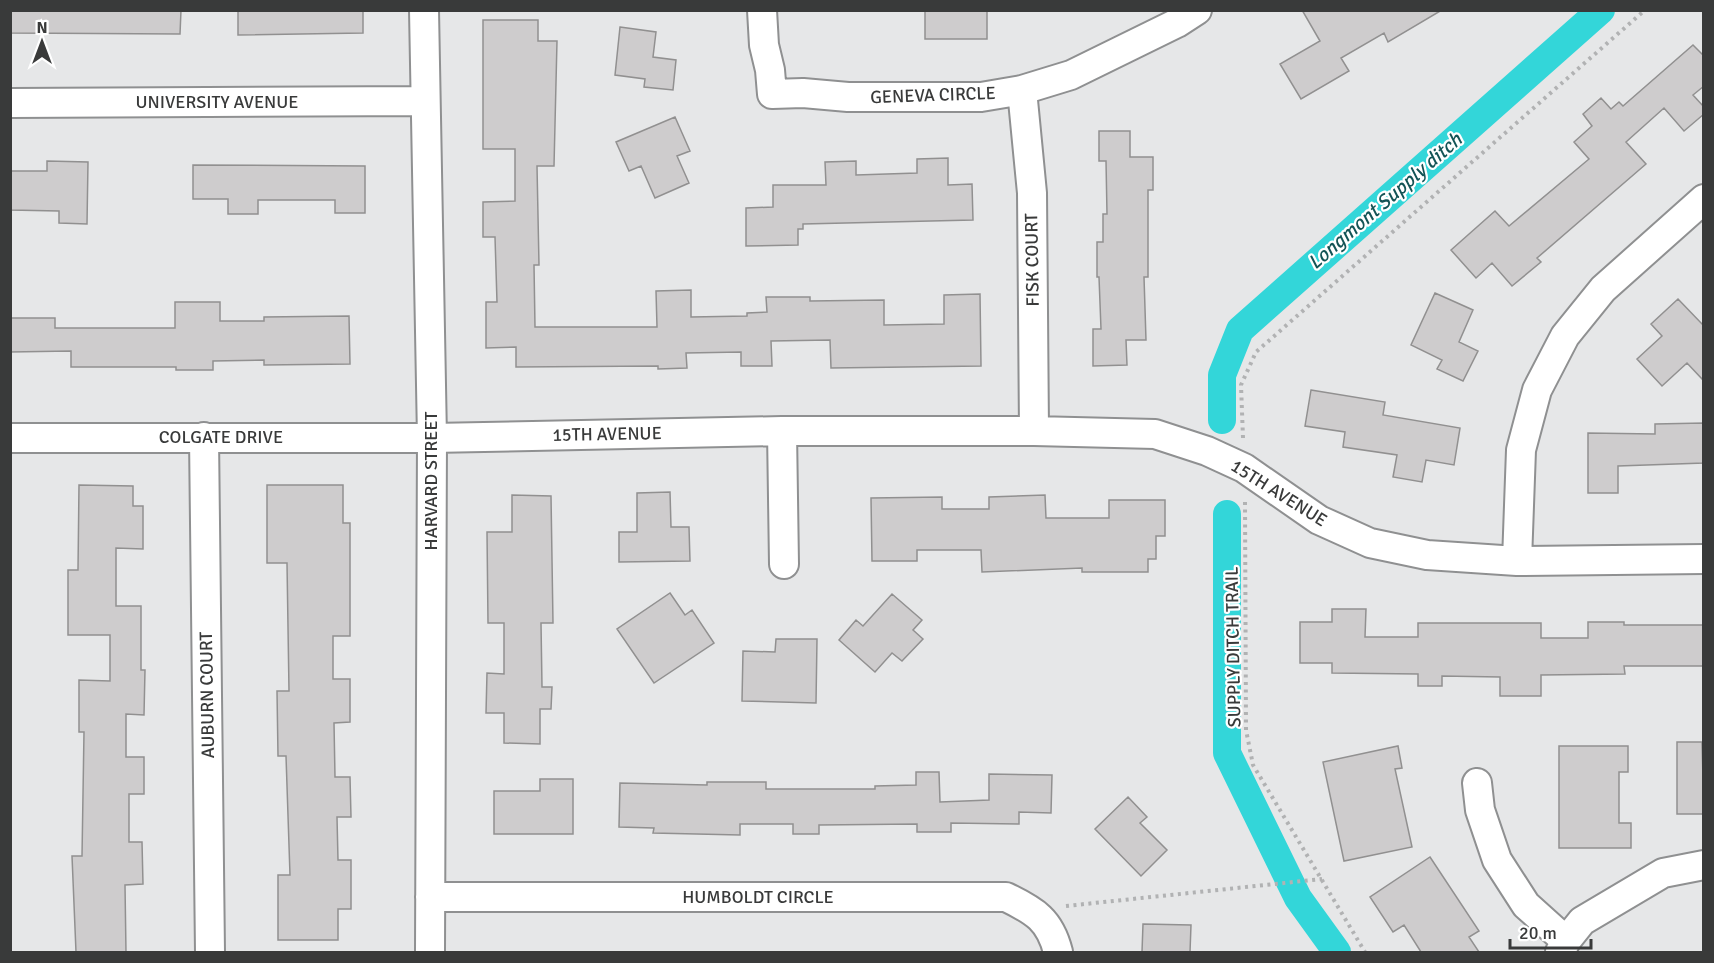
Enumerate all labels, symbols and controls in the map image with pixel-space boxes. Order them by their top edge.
north arrow [12,12,72,72]
text: N [36,18,48,38]
street label: GENEVA CIRCLE [870,82,996,108]
street label: UNIVERSITY AVENUE [135,91,299,113]
water label: Longmont Supply ditch [1303,127,1468,275]
street label: FISK COURT [1020,213,1044,307]
street label: HARVARD STREET [420,411,442,550]
street label: 15TH AVENUE [552,422,662,446]
street label: COLGATE DRIVE [159,426,283,448]
street label: 15TH AVENUE [1227,455,1331,531]
street label: SUPPLY DITCH TRAIL [1221,567,1245,727]
street label: AUBURN COURT [195,631,219,759]
street label: HUMBOLDT CIRCLE [682,886,834,908]
scale bar [1510,912,1591,950]
text: 20 m [1519,922,1557,944]

